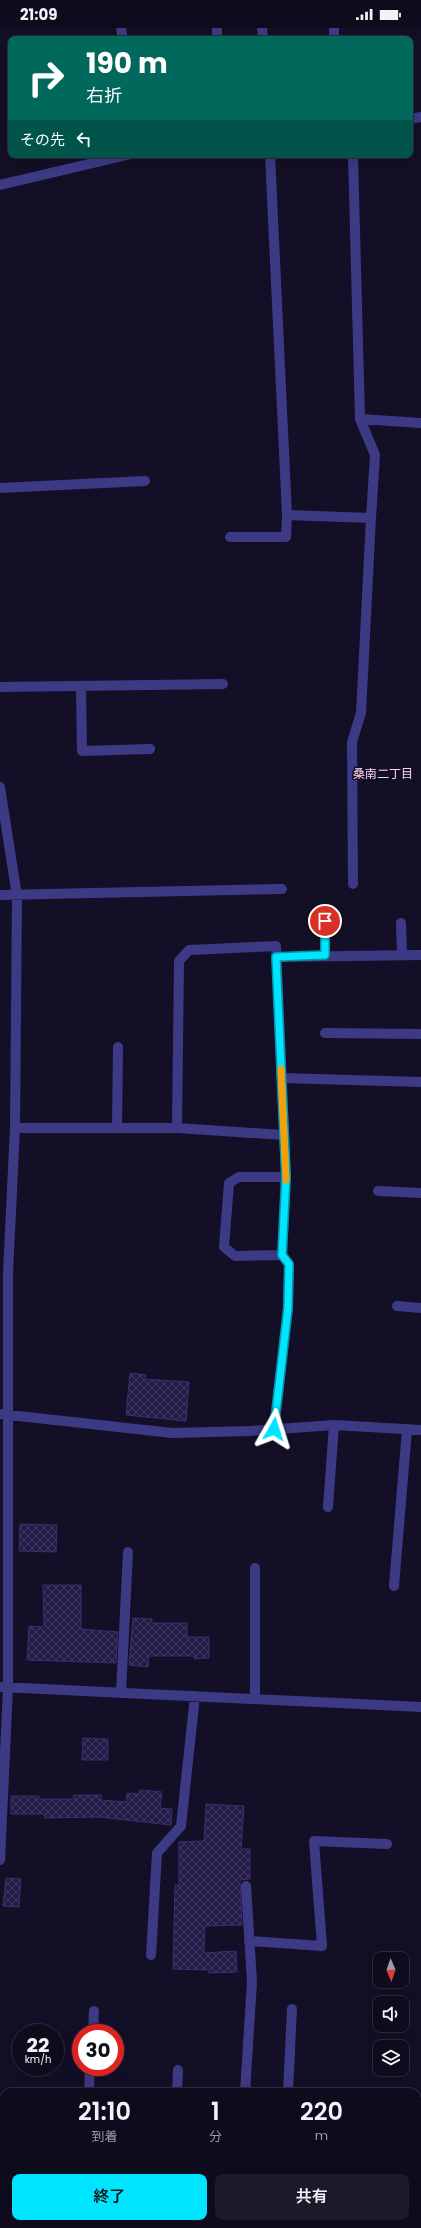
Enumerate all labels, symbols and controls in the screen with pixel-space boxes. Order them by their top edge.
text: 21:09 [20,4,57,25]
text: 190 m [86,44,168,83]
icon: right [20,52,72,104]
text: 右折 [86,83,122,108]
icon: left [73,128,95,150]
text: その先 [20,129,65,150]
district label: 桑南二丁目 [353,765,413,782]
pin [308,904,342,938]
icon: arrive [314,910,336,932]
position arrow [253,1408,295,1450]
north arrow [373,1952,409,1988]
map controls [373,1952,409,2076]
button: sound [373,1996,409,2032]
speed limit sign: 30 [72,2024,124,2076]
text: 22 [27,2031,49,2059]
button: layers [373,2040,409,2076]
text: km/h [25,2052,51,2067]
text: 21:10 [78,2095,131,2128]
text: 1 [211,2095,220,2128]
text: 220 [300,2095,343,2128]
text: m [315,2126,328,2145]
text: 到着 [91,2127,117,2146]
text: 分 [209,2127,222,2146]
button: 終了 [12,2174,207,2220]
button: 共有 [215,2174,409,2220]

